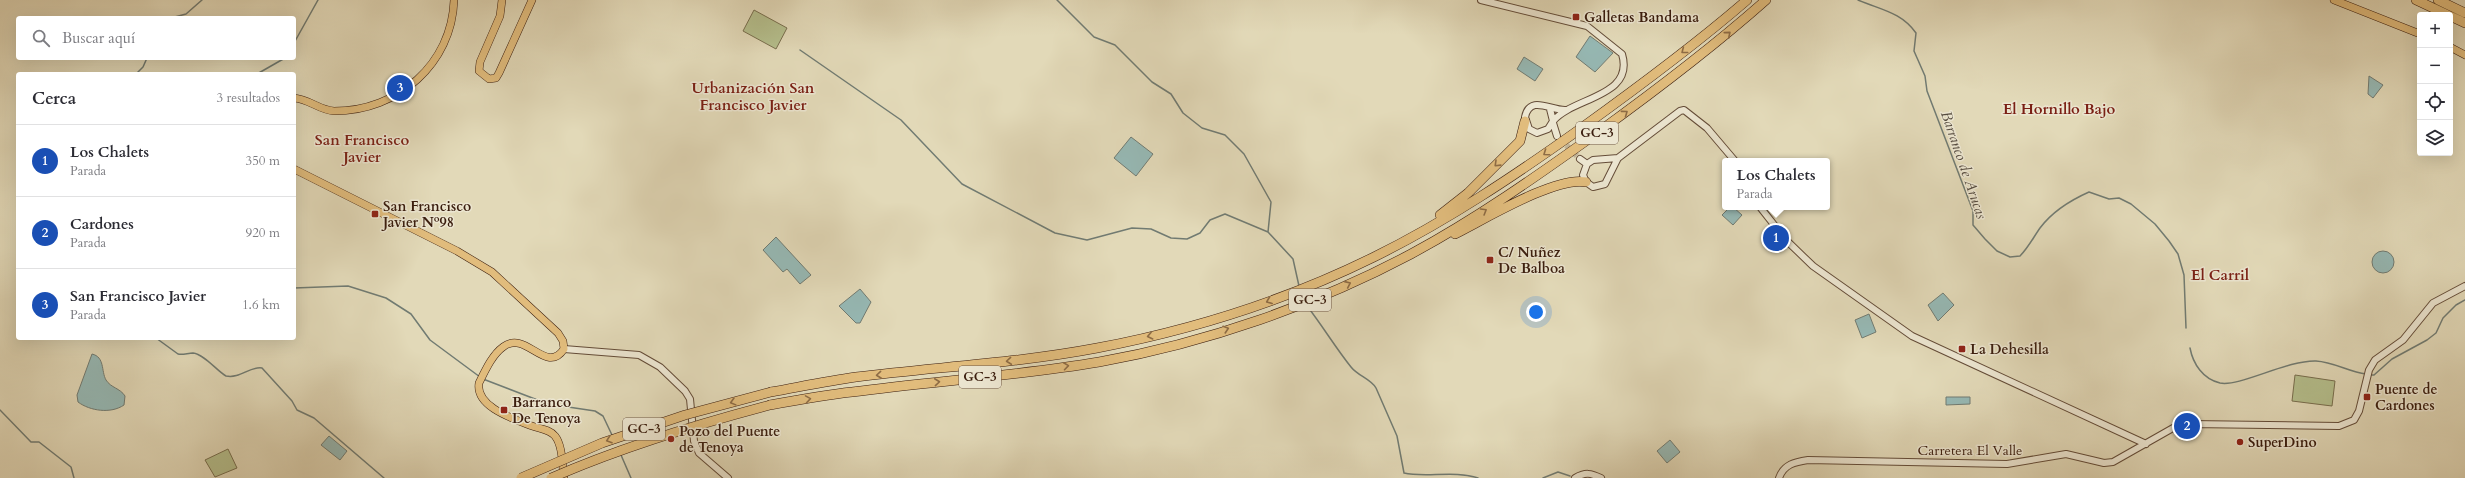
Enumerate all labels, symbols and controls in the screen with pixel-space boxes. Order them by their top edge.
place label: Galletas Bandama [1584,8,1699,27]
marker: Galletas Bandama [1571,12,1581,22]
map controls [2417,12,2453,156]
button: + [2417,12,2453,48]
search box [16,16,296,60]
icon: search [30,27,52,49]
text: Buscar aquí [62,28,135,48]
one-way arrow [1723,31,1731,38]
one-way arrow [1682,46,1689,53]
button: − [2417,48,2453,84]
pin: 3 [387,73,413,103]
district label: Urbanización San Francisco Javier [691,78,815,115]
button: locate [2417,84,2453,120]
text: Cerca [32,87,76,110]
text: 3 resultados [216,89,280,107]
district label: El Hornillo Bajo [2003,99,2116,119]
water label: Barranco de Arucas [1936,108,1992,222]
one-way arrow [1621,110,1628,118]
button: layers [2417,120,2453,156]
road number: GC-3 [1576,122,1618,144]
district label: San Francisco Javier [315,130,409,167]
text: Los Chalets [70,142,149,162]
one-way arrow [1543,148,1550,155]
text: 1 [42,152,48,170]
text: 350 m [246,152,280,170]
popup [1722,158,1830,210]
one-way arrow [1494,159,1502,167]
text: Parada [70,162,106,180]
text: Los Chalets [1737,165,1815,185]
text: Parada [1737,185,1773,203]
place label: San Francisco Javier Nº98 [381,197,471,232]
one-way arrow [1479,208,1487,215]
marker: San Francisco Javier Nº98 [370,209,380,219]
text: Cardones [70,214,134,234]
pin: 1 [1763,223,1789,253]
text: 2 [42,224,48,242]
text: 920 m [246,224,280,242]
text: Parada [70,234,106,252]
place label: C/ Nuñez De Balboa [1498,243,1565,278]
marker: C/ Nuñez De Balboa [1485,255,1495,265]
district label: El Carril [2191,265,2250,285]
one-way arrow [1344,280,1351,288]
text: San Francisco Javier [70,286,206,306]
road number: GC-3 [1289,289,1331,311]
text: 3 [42,296,48,314]
text: 1.6 km [242,296,280,314]
one-way arrow [1266,296,1274,304]
your location [1526,302,1546,322]
text: Parada [70,306,106,324]
one-way arrow [1222,326,1229,334]
one-way arrow [1147,332,1154,340]
place label: La Dehesilla [1970,340,2049,359]
marker: La Dehesilla [1957,344,1967,354]
one-way arrow [1006,356,1012,365]
one-way arrow [1063,362,1069,371]
road number: GC-3 [959,366,1001,388]
one-way arrow [876,370,883,379]
one-way arrow [934,378,940,387]
place label: Puente de Cardones [2375,380,2437,415]
marker: Puente de Cardones [2362,392,2372,402]
place label: Barranco De Tenoya [512,393,581,428]
one-way arrow [805,395,811,404]
one-way arrow [730,397,737,406]
marker: Barranco De Tenoya [499,405,509,415]
pin: 2 [2174,411,2200,441]
road number: GC-3 [623,418,665,440]
place label: Pozo del Puente de Tenoya [679,422,780,457]
place label: SuperDino [2248,433,2317,452]
marker: Pozo del Puente de Tenoya [666,434,676,444]
one-way arrow [605,435,612,444]
marker: SuperDino [2235,437,2245,447]
street label: Carretera El Valle [1918,441,2022,460]

